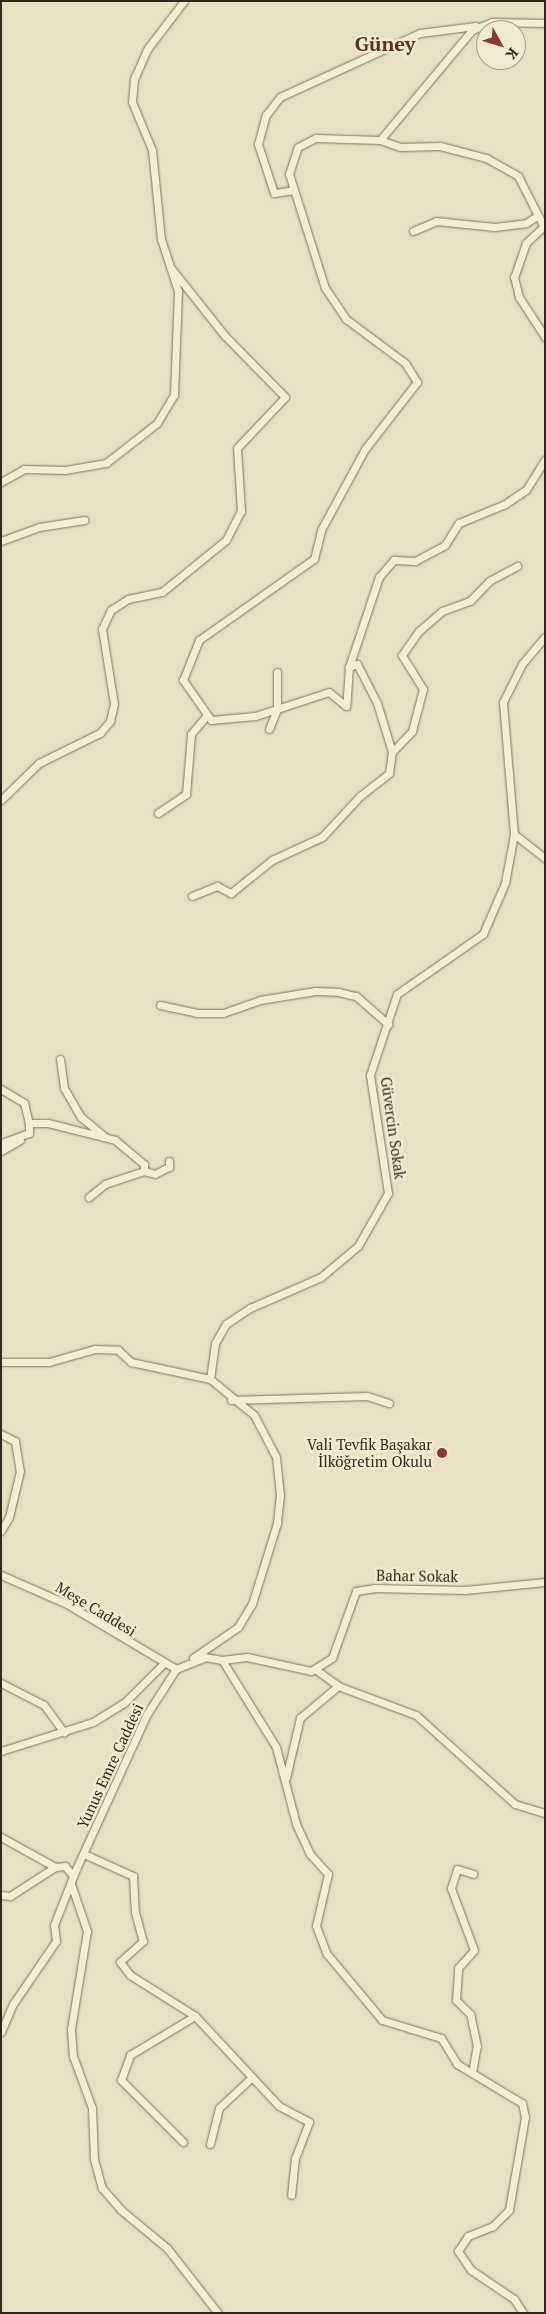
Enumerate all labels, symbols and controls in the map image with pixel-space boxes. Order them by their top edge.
north arrow [476,20,526,70]
district label: Güney [355,31,415,55]
text: K [502,44,523,64]
street label: Güvercin Sokak [377,1076,409,1180]
place label: Vali Tevfik Başakar İlköğretim Okulu [307,1435,432,1470]
marker: Vali Tevfik Başakar İlköğretim Okulu [436,1447,448,1459]
street label: Bahar Sokak [376,1566,458,1586]
street label: Meşe Caddesi [52,1578,140,1640]
street label: Yunus Emre Caddesi [73,1701,147,1831]

